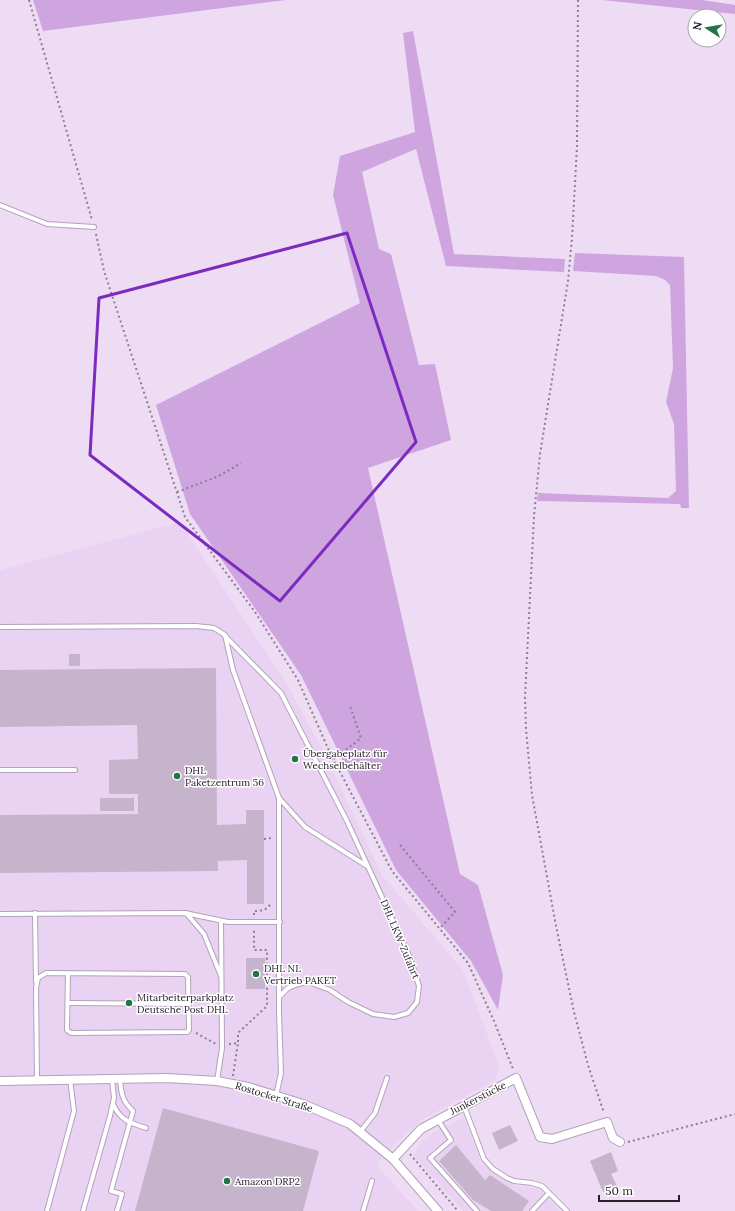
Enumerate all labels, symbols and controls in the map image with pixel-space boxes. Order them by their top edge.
north arrow [687,8,727,48]
text: N [689,20,705,32]
place label: Übergabeplatz für Wechselbehälter [303,747,388,772]
marker: Übergabeplatz für Wechselbehälter [290,754,300,764]
place label: DHL Paketzentrum 56 [185,764,264,789]
marker: DHL Paketzentrum 56 [172,771,182,781]
street label: DHL LKW-Zufahrt [377,897,423,981]
place label: DHL NL Vertrieb PAKET [263,962,337,987]
marker: DHL NL Vertrieb PAKET [251,969,261,979]
place label: Mitarbeiterparkplatz Deutsche Post DHL [137,991,234,1016]
marker: Mitarbeiterparkplatz Deutsche Post DHL [124,998,134,1008]
street label: Junkerstücke [447,1078,509,1118]
street label: Rostocker Straße [234,1079,315,1115]
place label: Amazon DRP2 [234,1175,300,1188]
marker: Amazon DRP2 [222,1176,232,1186]
scale bar [599,1177,679,1203]
text: 50 m [605,1183,633,1198]

